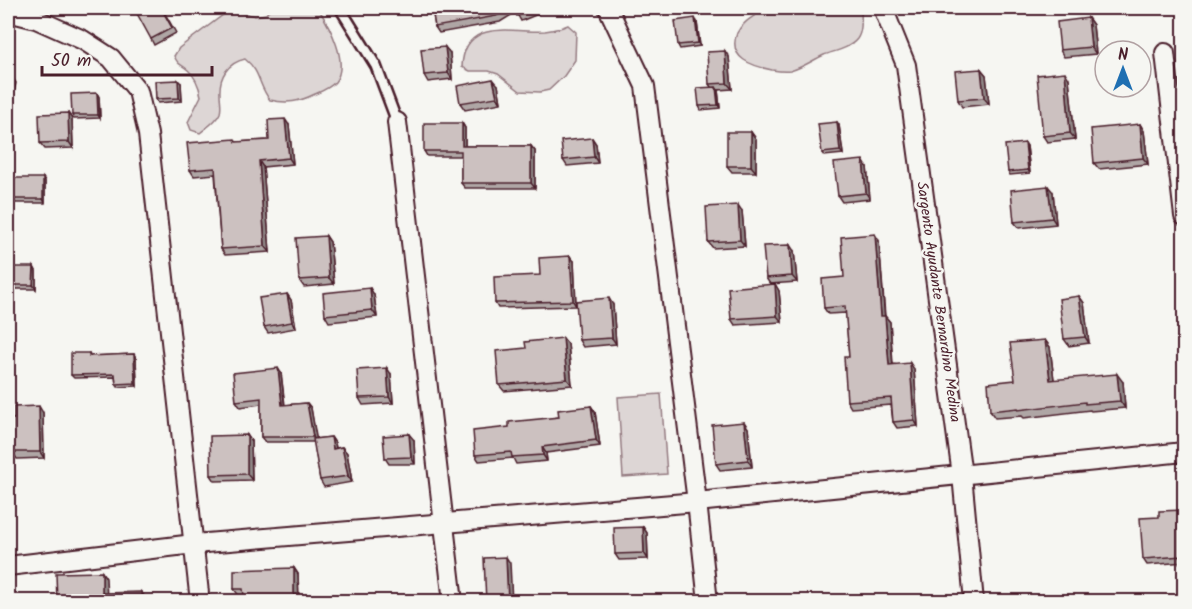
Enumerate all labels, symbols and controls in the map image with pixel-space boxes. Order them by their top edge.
scale bar [42,39,212,77]
north arrow [1093,39,1153,99]
text: N [1118,43,1128,68]
text: 50 m [51,47,91,76]
street label: Sargento Ayudante Bernardino Medina [909,180,967,424]

